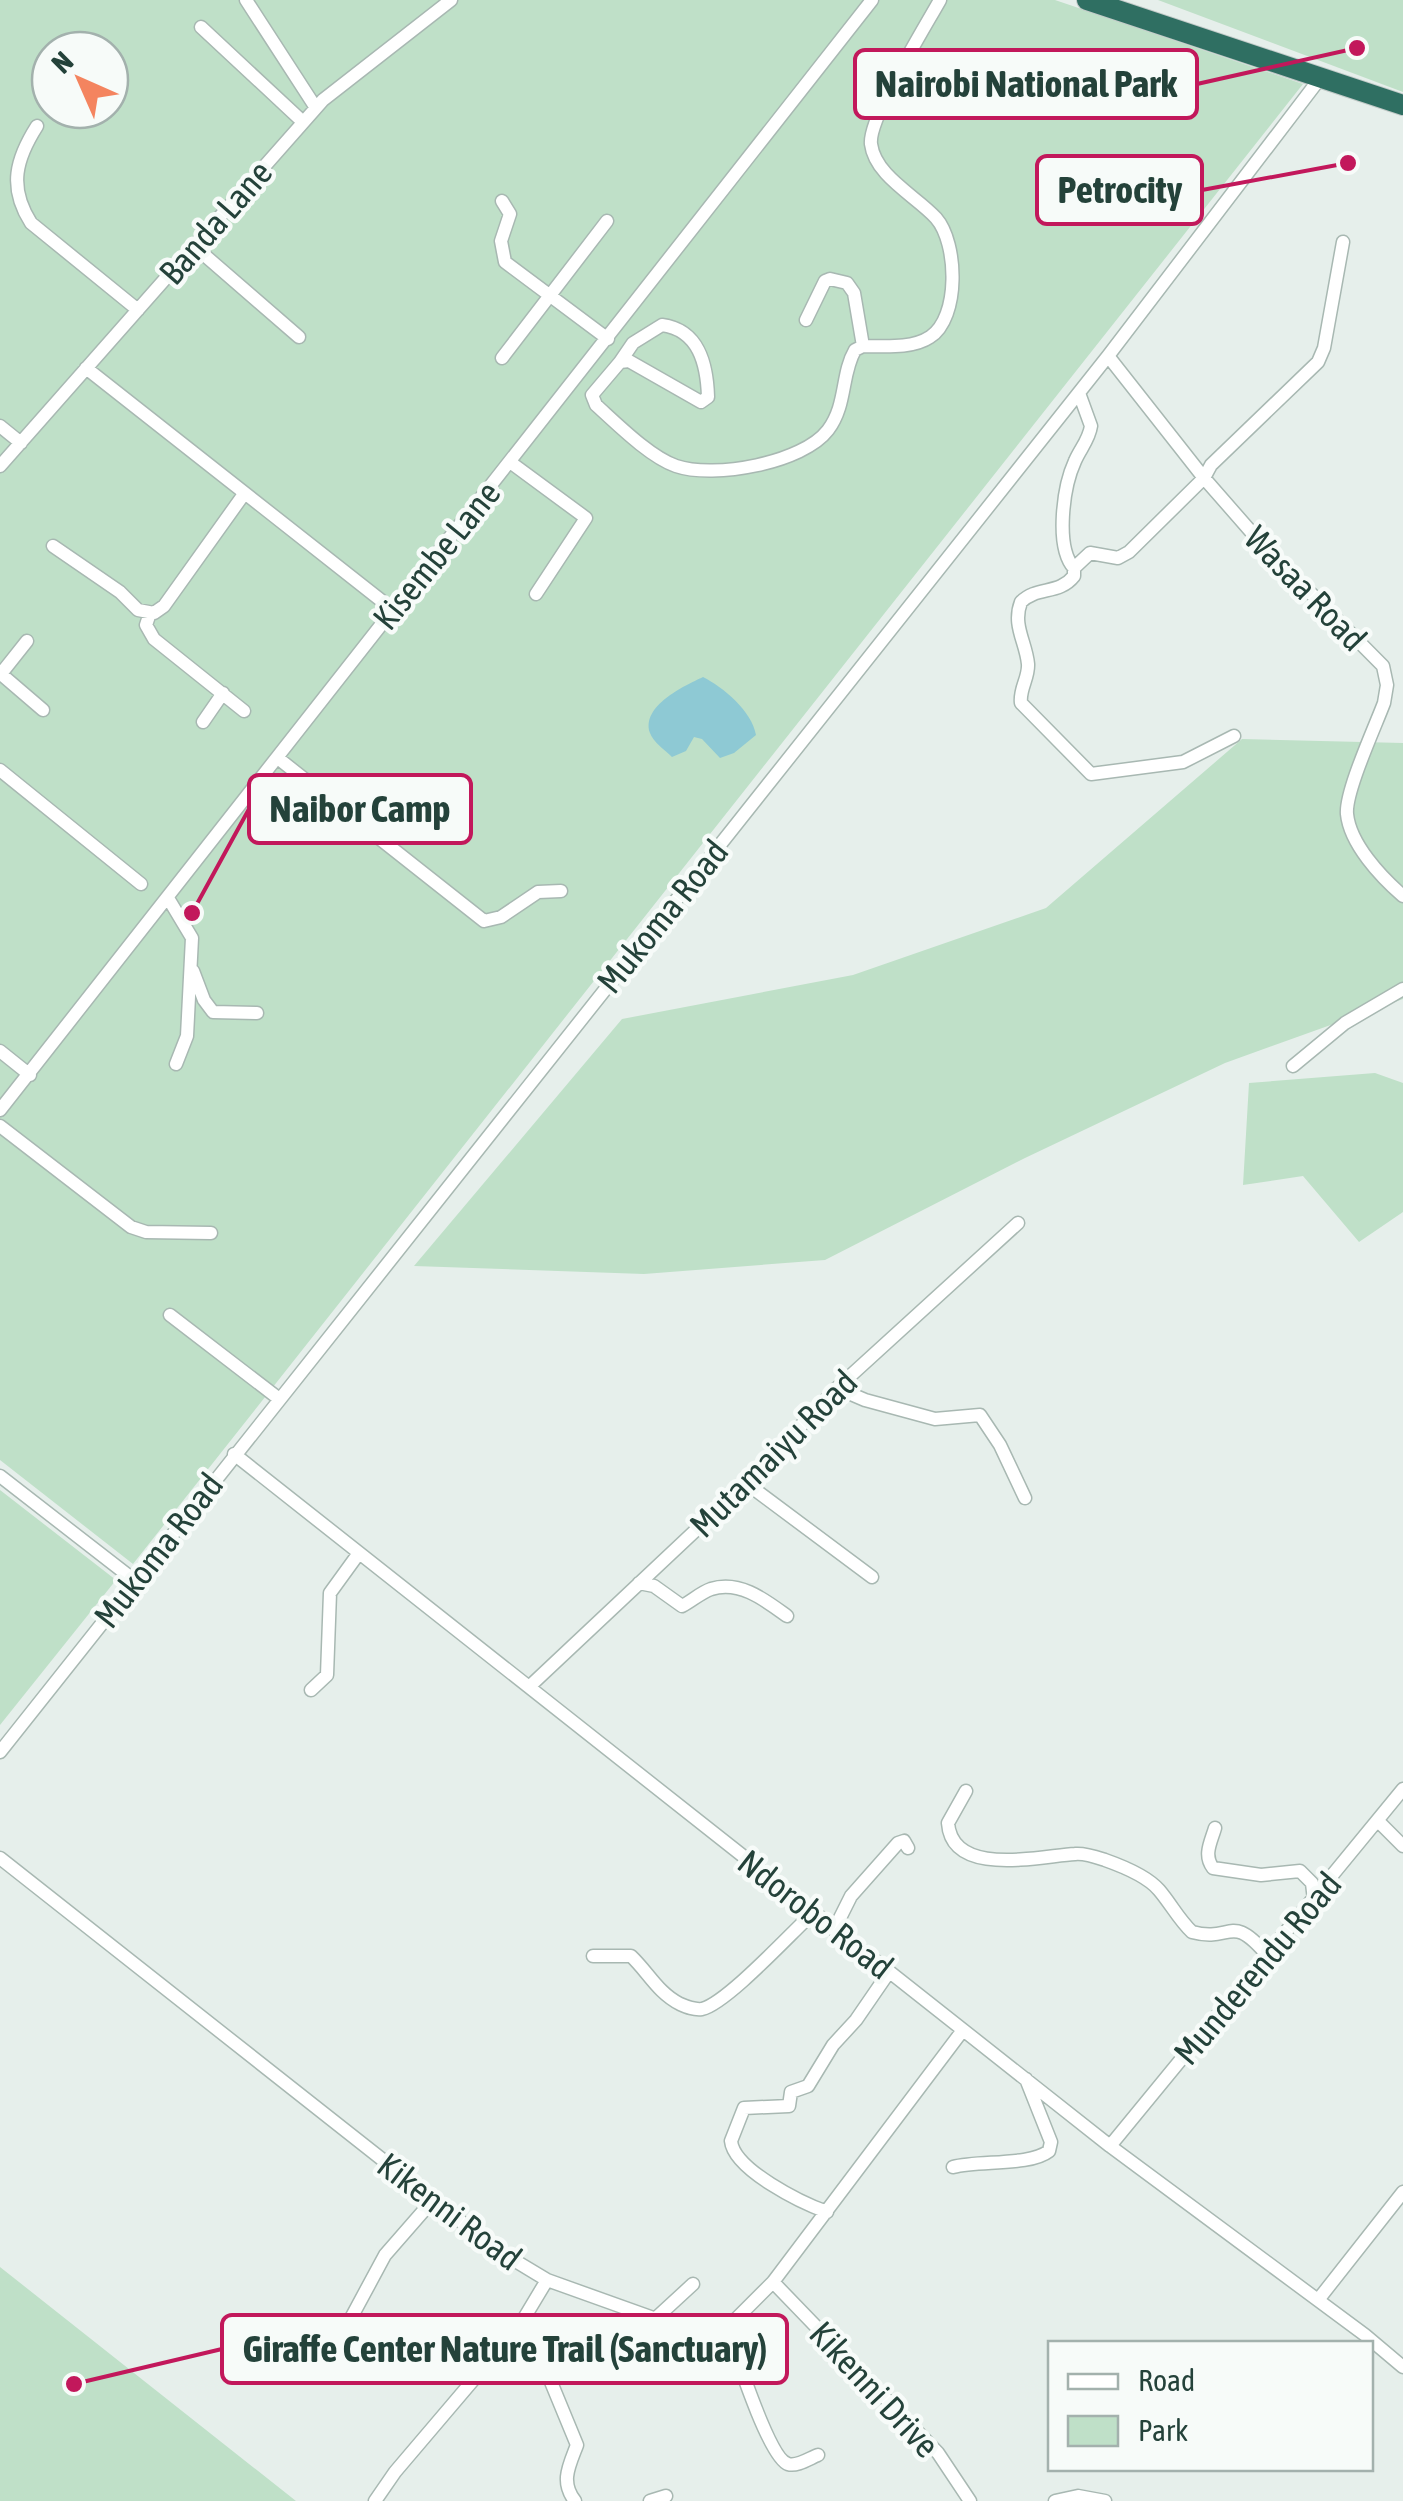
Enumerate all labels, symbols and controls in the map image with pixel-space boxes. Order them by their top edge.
north arrow [30,30,130,130]
text: N [45,45,79,79]
callout: Nairobi National Park [855,50,1197,118]
text: Nairobi National Park [875,62,1177,105]
street label: Banda Lane [151,152,279,292]
callout: Petrocity [1037,156,1202,224]
text: Petrocity [1058,168,1183,211]
street label: Kisembe Lane [364,473,508,637]
street label: Wasaa Road [1237,518,1375,658]
callout: Naibor Camp [249,775,471,843]
text: Naibor Camp [269,787,451,830]
street label: Mukoma Road [588,832,736,1000]
street label: Mutamaiyu Road [681,1361,865,1545]
street label: Mukoma Road [85,1465,231,1635]
street label: Ndorobo Road [731,1841,901,1987]
street label: Munderendu Road [1165,1864,1349,2072]
street label: Kikenni Road [370,2144,530,2278]
street label: Kikenni Drive [802,2313,948,2465]
callout: Giraffe Center Nature Trail (Sanctuary) [222,2315,787,2383]
text: Giraffe Center Nature Trail (Sanctuary) [243,2327,767,2370]
legend [1048,2341,1373,2471]
text: Road [1138,2363,1195,2397]
text: Park [1138,2413,1188,2447]

